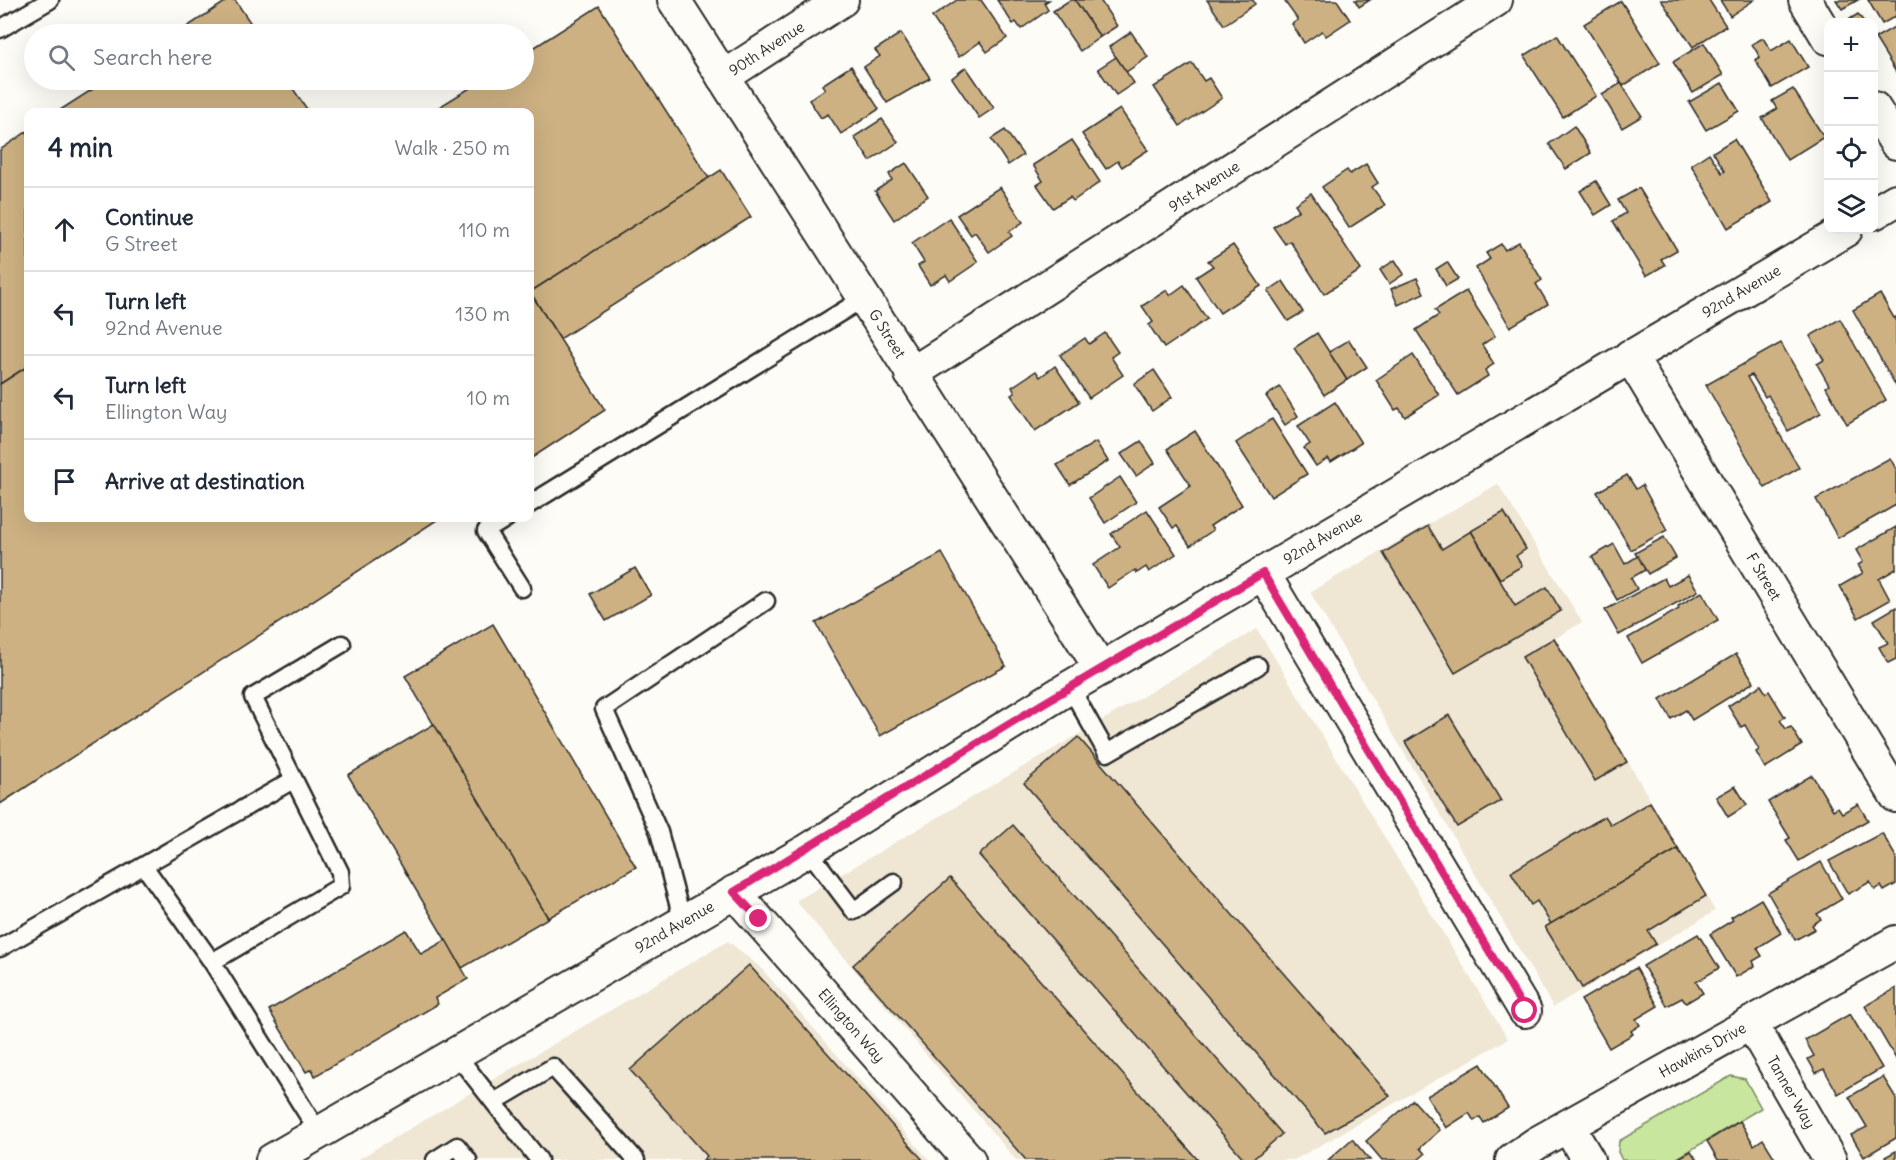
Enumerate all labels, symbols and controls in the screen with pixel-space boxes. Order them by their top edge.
street label: 90th Avenue [725,17,808,80]
map controls [1824,18,1878,234]
button: + [1824,18,1878,72]
search box [24,24,534,90]
icon: search [45,41,78,74]
text: Search here [93,43,212,71]
button: − [1824,72,1878,126]
button: locate [1824,126,1878,180]
text: 4 min [48,131,113,164]
text: Walk · 250 m [395,135,510,160]
street label: 91st Avenue [1165,156,1243,216]
button: layers [1824,180,1878,234]
text: Continue [105,203,194,231]
icon: ahead [48,213,81,246]
text: 110 m [459,217,510,242]
text: G Street [105,231,178,256]
street label: 92nd Avenue [1698,261,1784,322]
text: Turn left [105,287,186,315]
icon: left [48,297,81,330]
text: 130 m [455,301,510,326]
street label: G Street [865,305,910,362]
text: 92nd Avenue [105,315,223,340]
text: Turn left [105,371,186,399]
icon: left [48,381,81,414]
text: 10 m [467,385,510,410]
text: Ellington Way [105,399,227,424]
icon: arrive [48,465,81,498]
text: Arrive at destination [105,467,305,495]
street label: 92nd Avenue [1280,507,1365,568]
street label: F Street [1742,549,1786,604]
street label: 92nd Avenue [631,896,717,957]
route end [745,905,771,931]
street label: Ellington Way [814,985,889,1066]
route start [1511,997,1537,1023]
street label: Hawkins Drive [1655,1018,1749,1082]
street label: Tanner Way [1763,1052,1820,1132]

